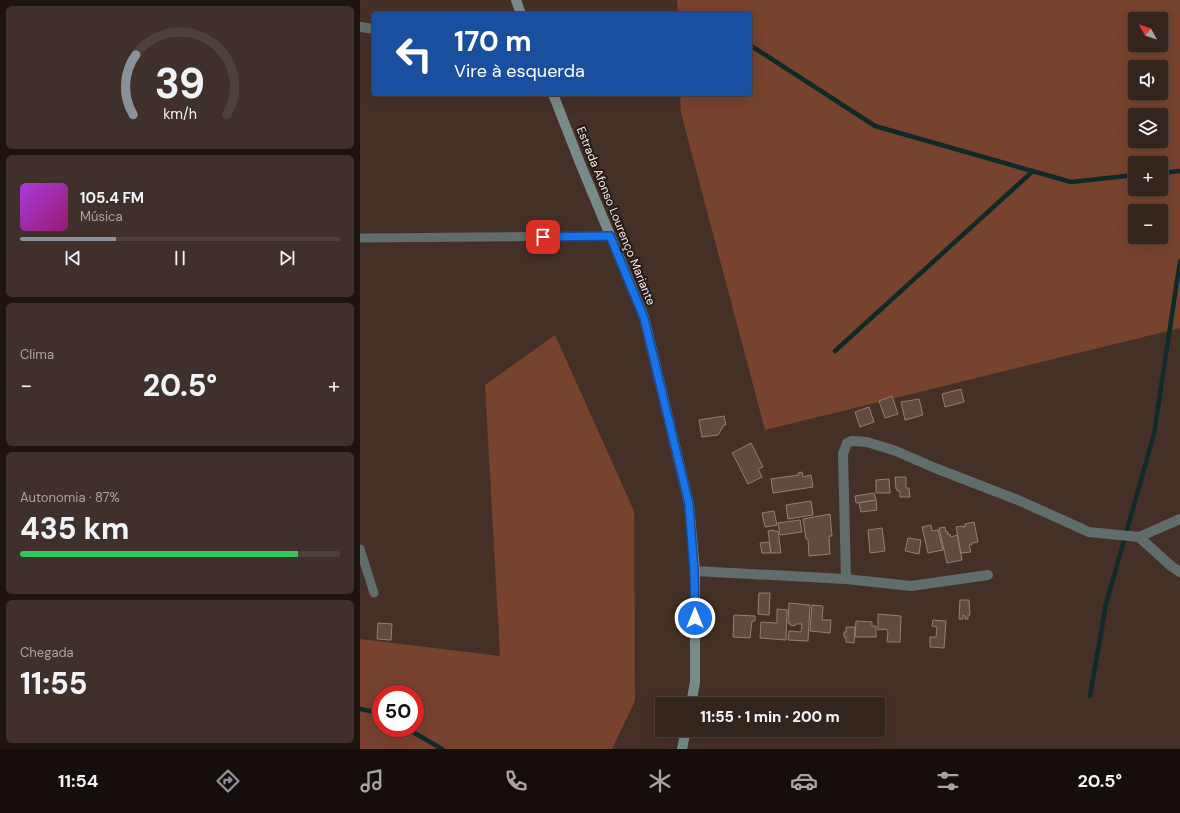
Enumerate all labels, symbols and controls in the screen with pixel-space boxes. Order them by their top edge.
north arrow [1128,12,1168,52]
map controls [1128,12,1168,244]
text: 170 m [454,23,532,60]
icon: left [388,28,440,80]
text: 39 [155,57,205,111]
text: Vire à esquerda [454,59,585,83]
button: sound [1128,60,1168,100]
text: km/h [163,105,197,123]
button: layers [1128,108,1168,148]
street label: Estrada Afonso Lourenço Mariante [573,124,659,308]
button: + [1128,156,1168,196]
text: 105.4 FM [80,188,144,208]
button: − [1128,204,1168,244]
text: Música [80,208,123,225]
pin [526,220,560,254]
icon: arrive [532,226,554,248]
icon: previous [62,247,84,269]
icon: pause [169,247,191,269]
icon: next [276,247,298,269]
text: Clima [20,346,54,363]
text: 20.5° [143,366,217,405]
text: − [20,371,32,400]
text: + [328,371,340,400]
text: Autonomia · 87% [20,489,120,506]
text: 435 km [20,509,129,548]
position arrow [674,597,716,639]
text: Chegada [20,644,74,661]
text: 11:55 [20,664,87,703]
speed limit sign: 50 [372,685,424,737]
text: 11:55 · 1 min · 200 m [700,707,840,727]
icon: directions [214,767,242,795]
icon: music [358,767,386,795]
icon: phone [502,767,530,795]
icon: climate [646,767,674,795]
icon: car [790,767,818,795]
icon: filters [934,767,962,795]
text: 11:54 [58,769,99,793]
text: 20.5° [1078,769,1122,793]

